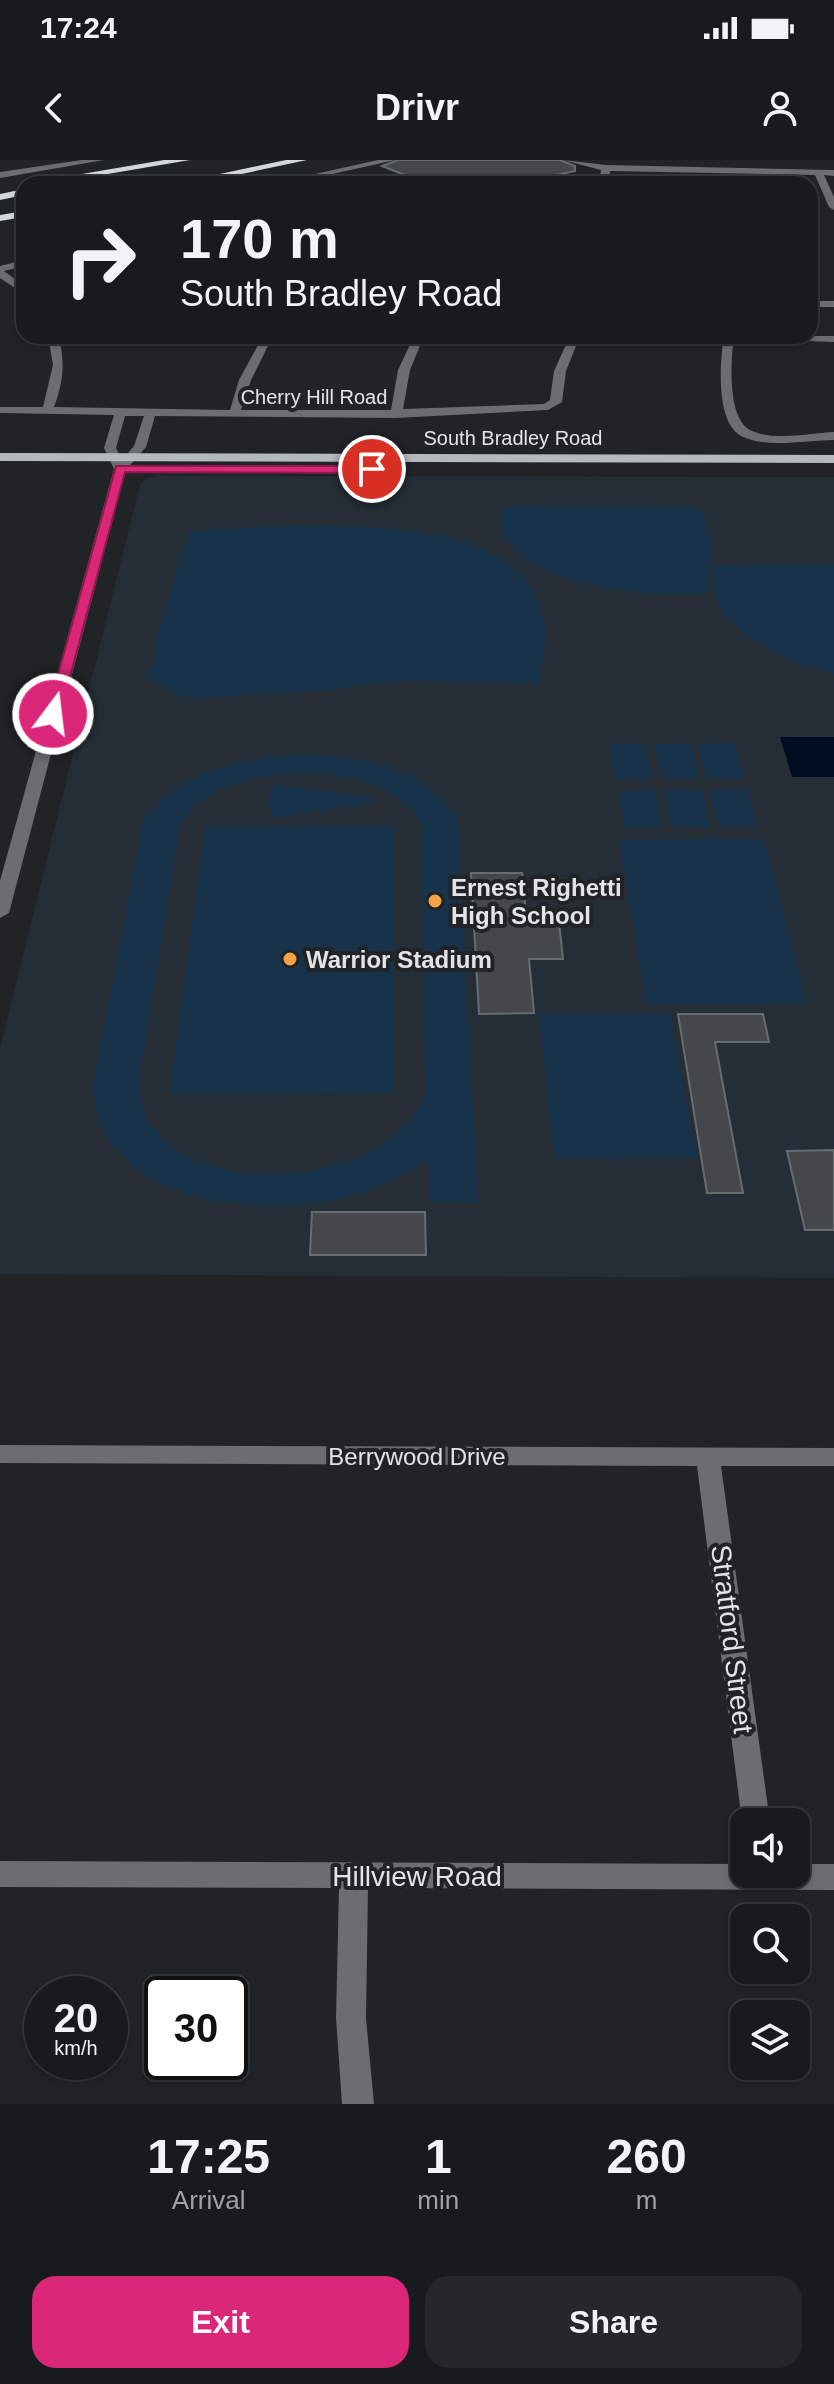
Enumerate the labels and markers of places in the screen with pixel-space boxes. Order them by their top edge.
pin [338,435,406,503]
place label: Ernest Righetti High School [451,874,622,929]
marker: Ernest Righetti High School [426,892,444,910]
place label: Warrior Stadium [306,946,492,973]
marker: Warrior Stadium [281,950,299,968]

